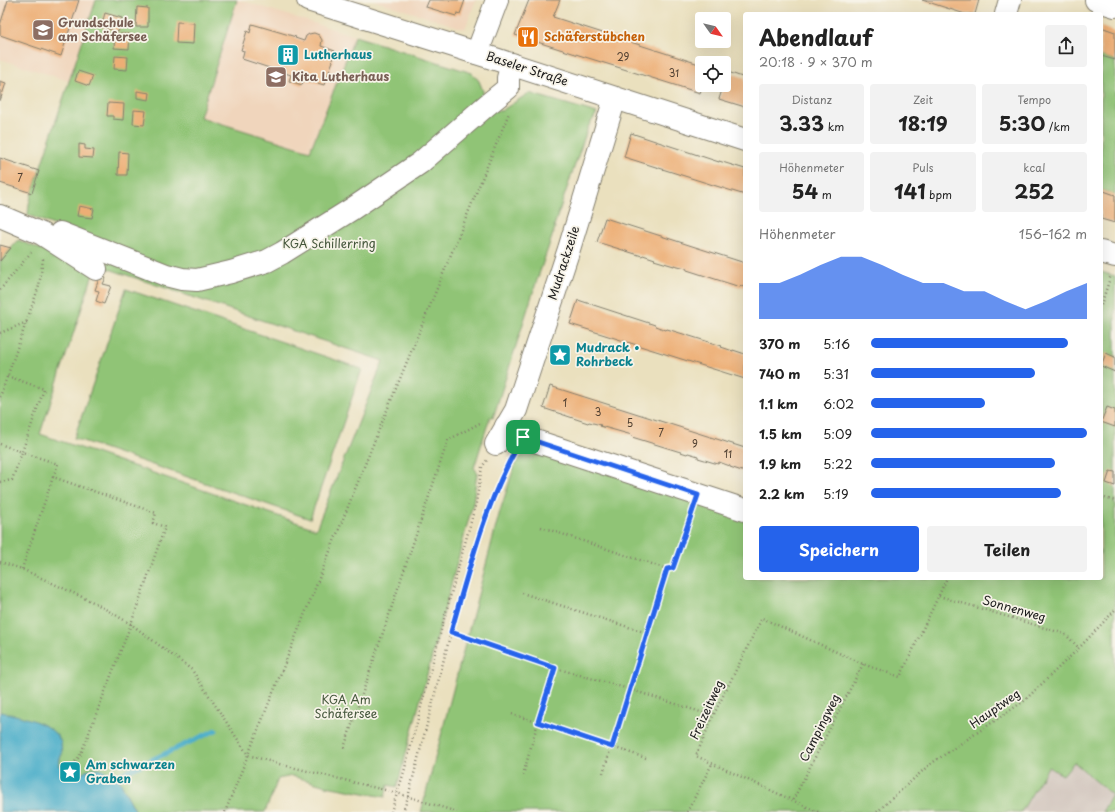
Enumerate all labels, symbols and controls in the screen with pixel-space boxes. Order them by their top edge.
north arrow [695,12,731,48]
map controls [695,12,731,92]
place label: Grundschule am Schäfersee [58,13,147,45]
school or university icon: Grundschule am Schäfersee [30,17,56,43]
text: Abendlauf [759,20,873,53]
restaurant icon: Schäferstübchen [515,24,541,50]
button: share [1045,25,1087,67]
place label: Schäferstübchen [544,27,645,45]
building icon: Lutherhaus [275,42,301,68]
place label: Lutherhaus [304,45,372,63]
street label: Baseler Straße [484,46,571,90]
house number: 29 [617,49,630,64]
text: 20:18 · 9 × 370 m [759,52,873,71]
button: locate [695,56,731,92]
school or university icon: Kita Lutherhaus [263,64,289,90]
house number: 31 [669,65,679,80]
place label: Kita Lutherhaus [292,67,389,85]
text: Distanz [791,91,832,108]
text: Zeit [913,91,933,108]
text: Tempo [1018,91,1051,108]
text: 3.33 [779,108,824,138]
text: 18:19 [898,108,948,138]
text: 5:30 [999,108,1045,138]
text: km [824,118,844,135]
text: /km [1045,118,1070,135]
text: Höhenmeter [779,159,844,176]
text: Puls [912,159,934,176]
text: kcal [1023,159,1045,176]
house number: 7 [17,170,23,185]
text: 54 [792,176,818,206]
text: 141 [894,176,926,206]
text: 252 [1014,176,1054,206]
text: m [818,186,832,203]
text: bpm [926,186,952,203]
street label: Mudrackzeile [543,223,584,302]
text: Höhenmeter [759,224,836,243]
text: 156–162 m [1019,224,1087,243]
park label: KGA Schillerring [282,234,376,252]
text: 370 m [759,334,800,353]
text: 5:16 [823,334,850,353]
place label: Mudrack • Rohrbeck [576,338,640,370]
place icon: Mudrack • Rohrbeck [547,342,573,368]
text: 740 m [759,364,800,383]
text: 5:31 [823,364,849,383]
text: 1.1 km [759,394,798,413]
text: 6:02 [823,394,854,413]
house number: 1 [563,395,567,410]
house number: 3 [595,404,601,419]
house number: 5 [627,415,633,430]
pin [506,420,540,454]
text: 1.5 km [759,424,802,443]
text: 5:09 [823,424,852,443]
house number: 7 [658,425,664,440]
icon: arrive [512,426,534,448]
house number: 9 [692,436,698,451]
house number: 11 [724,446,732,461]
text: 1.9 km [759,454,801,473]
text: 5:22 [823,454,853,473]
text: 2.2 km [759,484,805,503]
text: 5:19 [823,484,849,503]
button: Speichern [759,526,919,572]
button: Teilen [927,526,1087,572]
street label: Sonnenweg [980,590,1048,626]
street label: Freizeitweg [684,677,728,742]
street label: Hauptweg [965,684,1023,732]
park label: KGA Am Schäfersee [315,690,378,722]
street label: Campingweg [794,690,844,765]
place label: Am schwarzen Graben [86,755,175,787]
place icon: Am schwarzen Graben [57,759,83,785]

